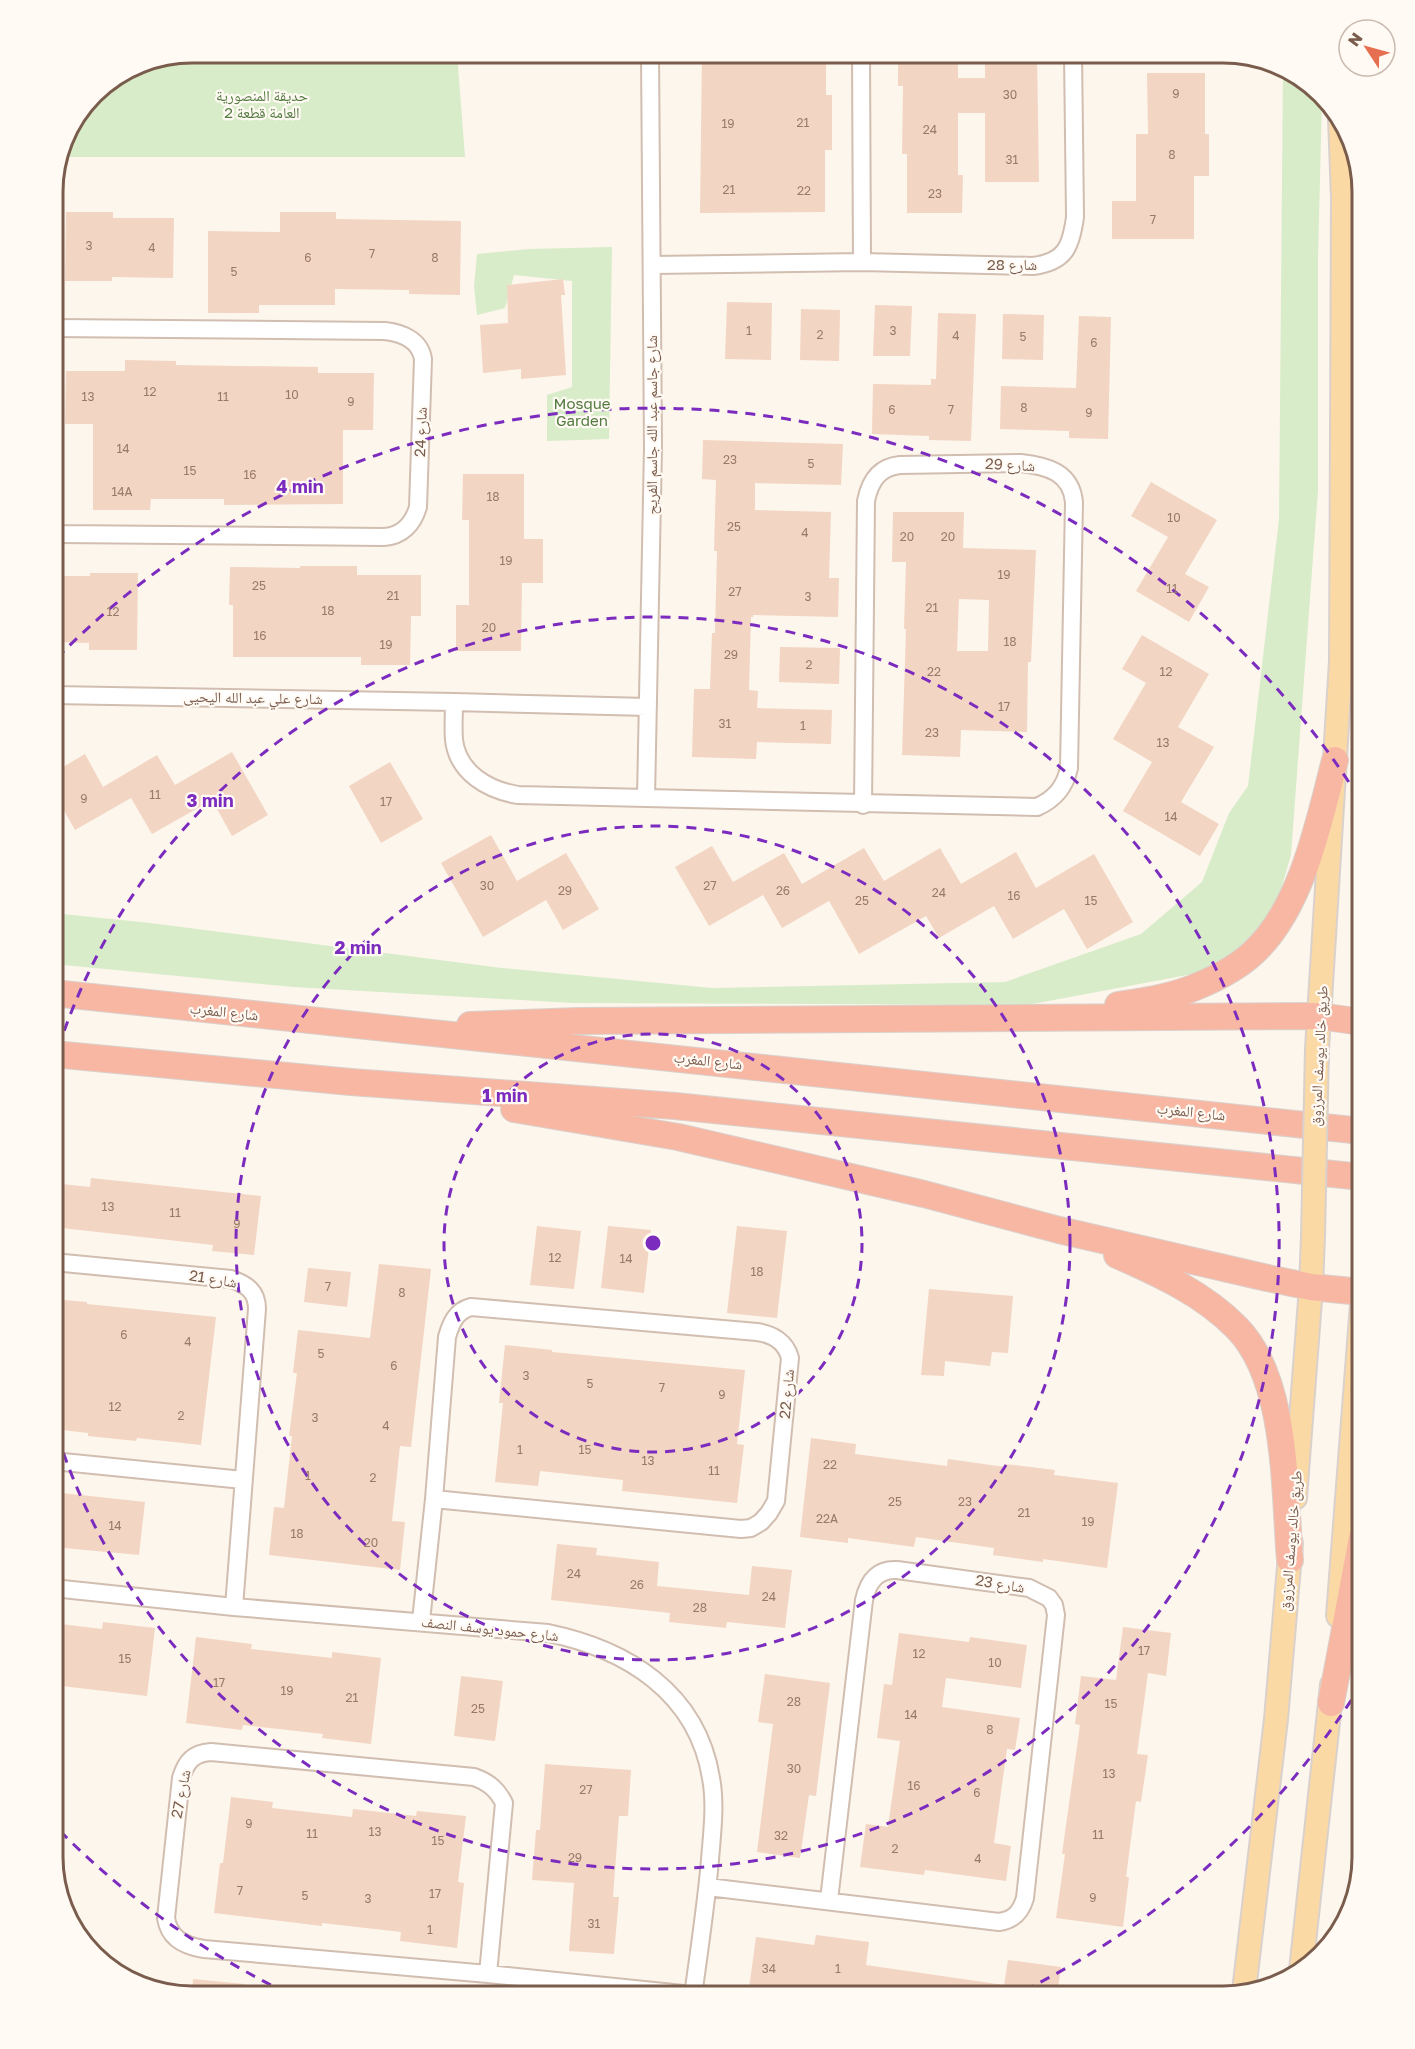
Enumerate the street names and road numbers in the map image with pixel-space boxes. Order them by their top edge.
street label: شارع 28 [987,255,1037,275]
street label: شارع جاسم عبد الله جاسم الفريح [642,335,662,515]
street label: شارع 24 [410,406,432,457]
street label: شارع 29 [984,454,1036,476]
street label: شارع علي عبد الله اليحيى [183,687,323,711]
street label: طريق خالد يوسف المرزوق [1305,985,1333,1127]
street label: شارع المغرب [189,998,260,1026]
street label: شارع المغرب [673,1047,744,1075]
street label: شارع المغرب [1156,1098,1227,1126]
street label: شارع 21 [188,1265,239,1293]
street label: شارع 22 [775,1368,799,1420]
street label: طريق خالد يوسف المرزوق [1275,1470,1307,1612]
street label: شارع 23 [974,1570,1026,1598]
street label: شارع حمود يوسف النصف [420,1612,560,1646]
street label: شارع 27 [167,1768,196,1820]

